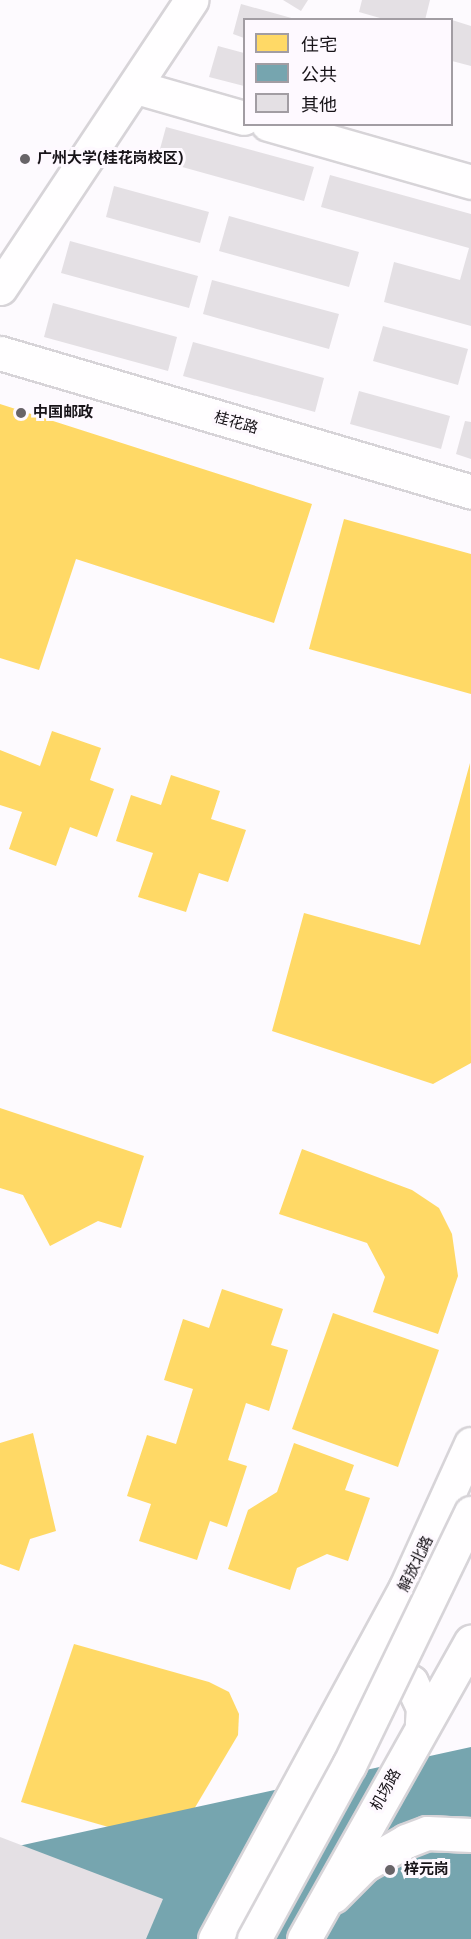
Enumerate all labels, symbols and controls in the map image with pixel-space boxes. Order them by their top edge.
legend [243,18,453,126]
text: 住宅 [301,34,337,56]
text: 公共 [301,64,337,86]
text: 其他 [301,94,337,116]
place label: 广州大学(桂花岗校区) [37,150,183,168]
marker: 广州大学(桂花岗校区) [18,152,32,166]
place label: 中国邮政 [33,404,93,422]
marker: 中国邮政 [14,406,28,420]
street label: 桂花路 [212,408,260,438]
street label: 解放北路 [395,1533,437,1595]
street label: 机场路 [367,1766,405,1814]
marker: 梓元岗 [381,1861,399,1879]
place label: 梓元岗 [404,1861,449,1879]

